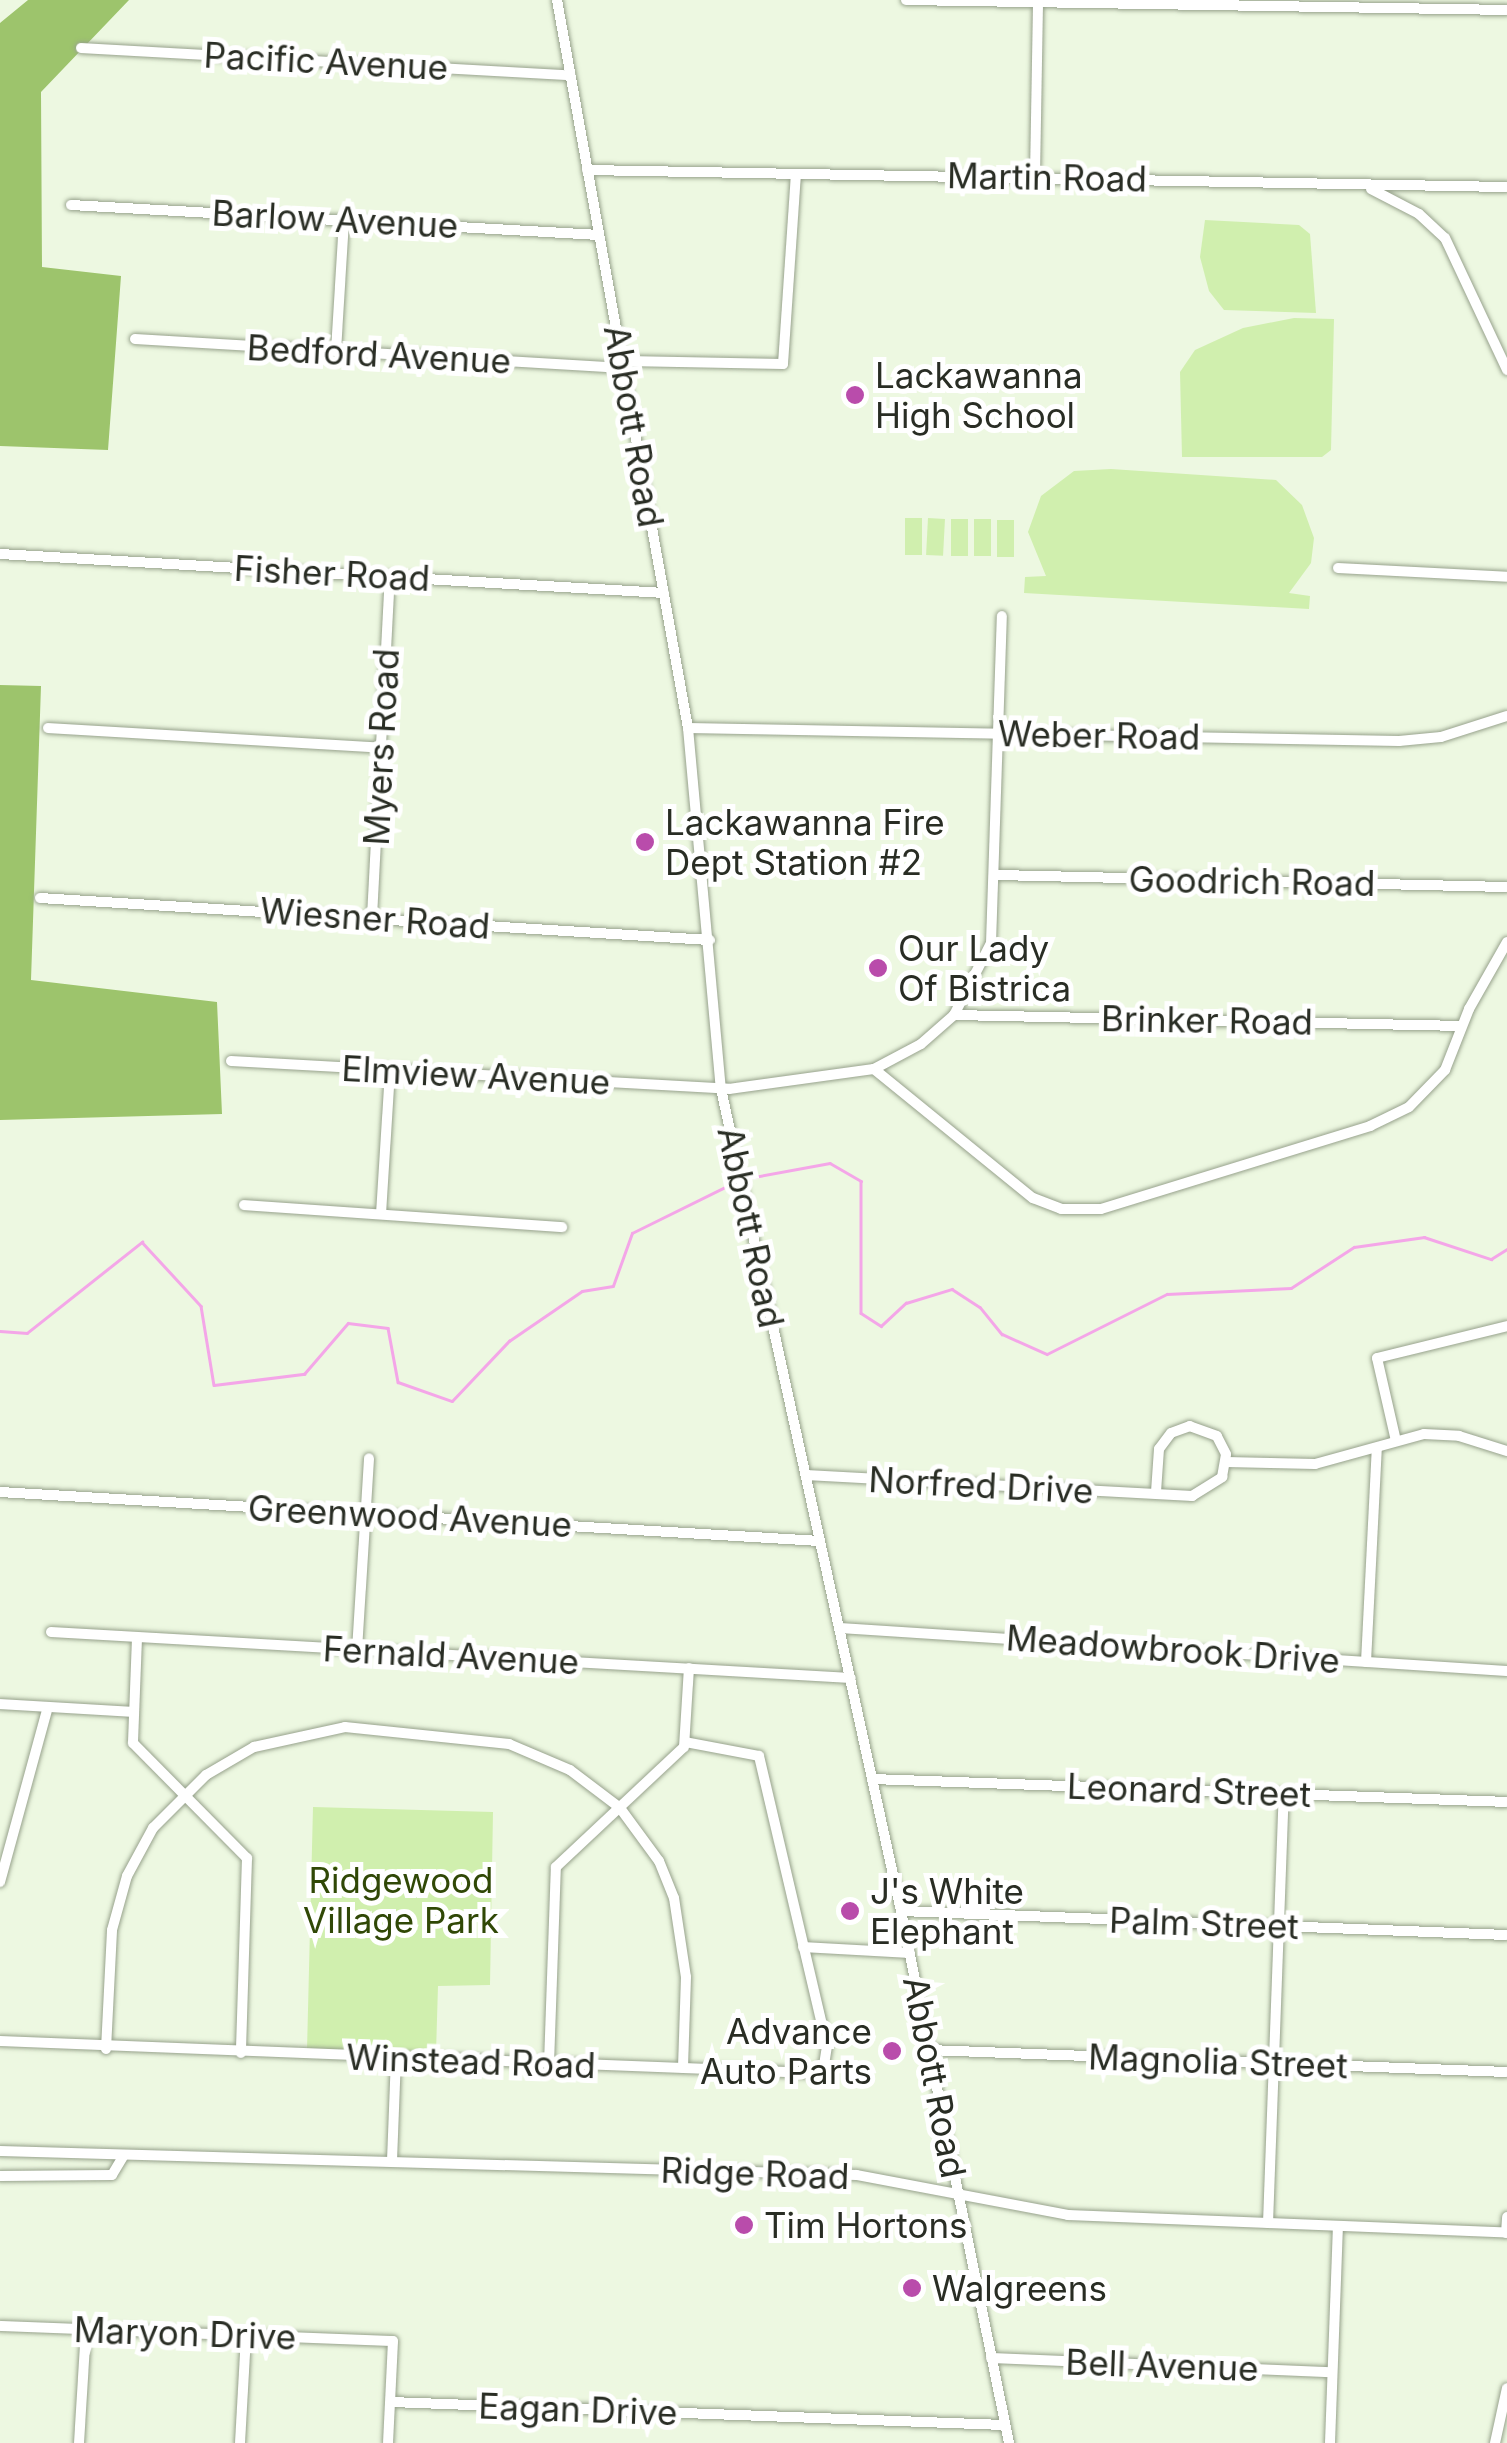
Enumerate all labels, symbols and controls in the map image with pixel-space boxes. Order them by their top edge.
street label: Pacific Avenue [203,34,449,88]
street label: Martin Road [947,154,1147,200]
street label: Barlow Avenue [211,192,459,246]
street label: Abbott Road [596,322,672,530]
street label: Bedford Avenue [246,326,512,382]
place label: Lackawanna High School [875,354,1083,436]
marker: Lackawanna High School [844,384,866,406]
street label: Fisher Road [233,547,431,599]
street label: Myers Road [355,647,407,847]
street label: Weber Road [997,712,1201,758]
place label: Lackawanna Fire Dept Station #2 [665,801,945,883]
marker: Lackawanna Fire Dept Station #2 [634,831,656,853]
street label: Goodrich Road [1128,858,1376,904]
street label: Wiesner Road [259,889,491,947]
place label: Our Lady Of Bistrica [898,927,1071,1009]
marker: Our Lady Of Bistrica [867,957,889,979]
street label: Brinker Road [1101,997,1313,1043]
street label: Elmview Avenue [341,1047,611,1103]
street label: Abbott Road [709,1123,793,1331]
street label: Norfred Drive [867,1458,1095,1512]
street label: Greenwood Avenue [247,1487,573,1545]
street label: Meadowbrook Drive [1005,1616,1341,1682]
street label: Fernald Avenue [322,1627,580,1683]
street label: Leonard Street [1066,1765,1312,1815]
park label: Ridgewood Village Park [303,1859,499,1941]
place label: J's White Elephant [870,1870,1024,1952]
street label: Palm Street [1108,1899,1300,1947]
marker: J's White Elephant [839,1900,861,1922]
street label: Abbott Road [895,1973,975,2181]
place label: Advance Auto Parts [700,2010,872,2092]
street label: Magnolia Street [1088,2035,1348,2087]
street label: Winstead Road [346,2036,596,2086]
marker: Advance Auto Parts [881,2040,903,2062]
street label: Ridge Road [660,2149,850,2197]
place label: Tim Hortons [764,2204,968,2246]
marker: Tim Hortons [733,2214,755,2236]
place label: Walgreens [932,2267,1107,2309]
marker: Walgreens [901,2277,923,2299]
street label: Maryon Drive [73,2308,297,2358]
street label: Bell Avenue [1065,2341,1259,2389]
street label: Eagan Drive [478,2385,678,2433]

